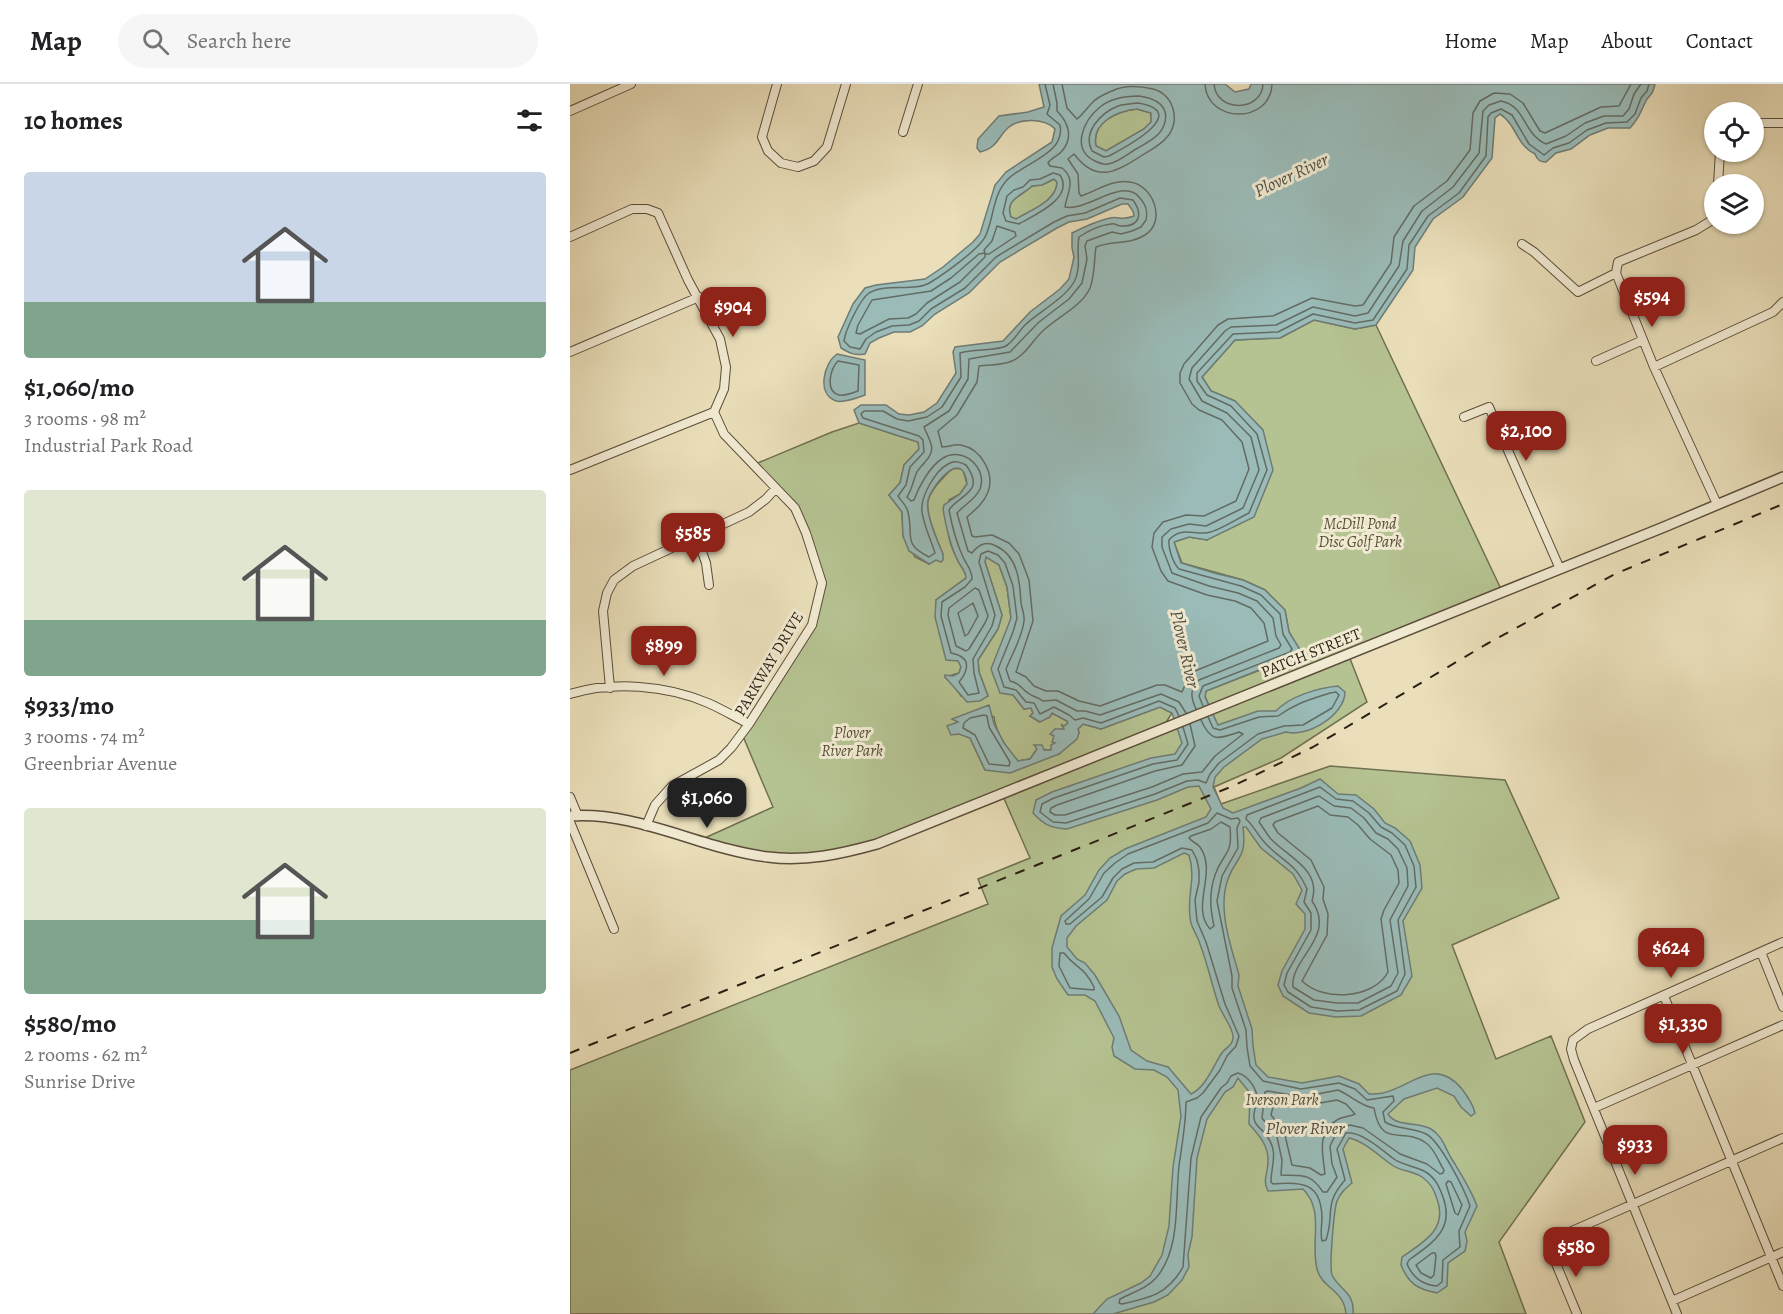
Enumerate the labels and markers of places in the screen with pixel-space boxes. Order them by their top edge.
pin: $594 [1616,277,1688,328]
pin: $904 [697,287,769,338]
pin: $2,100 [1477,411,1575,462]
pin: $585 [657,513,729,564]
pin: $899 [628,626,700,677]
pin: $1,060 [658,778,756,829]
pin: $624 [1635,928,1707,979]
pin: $1,330 [1634,1004,1732,1055]
pin: $933 [1599,1125,1671,1176]
pin: $580 [1540,1227,1612,1278]

